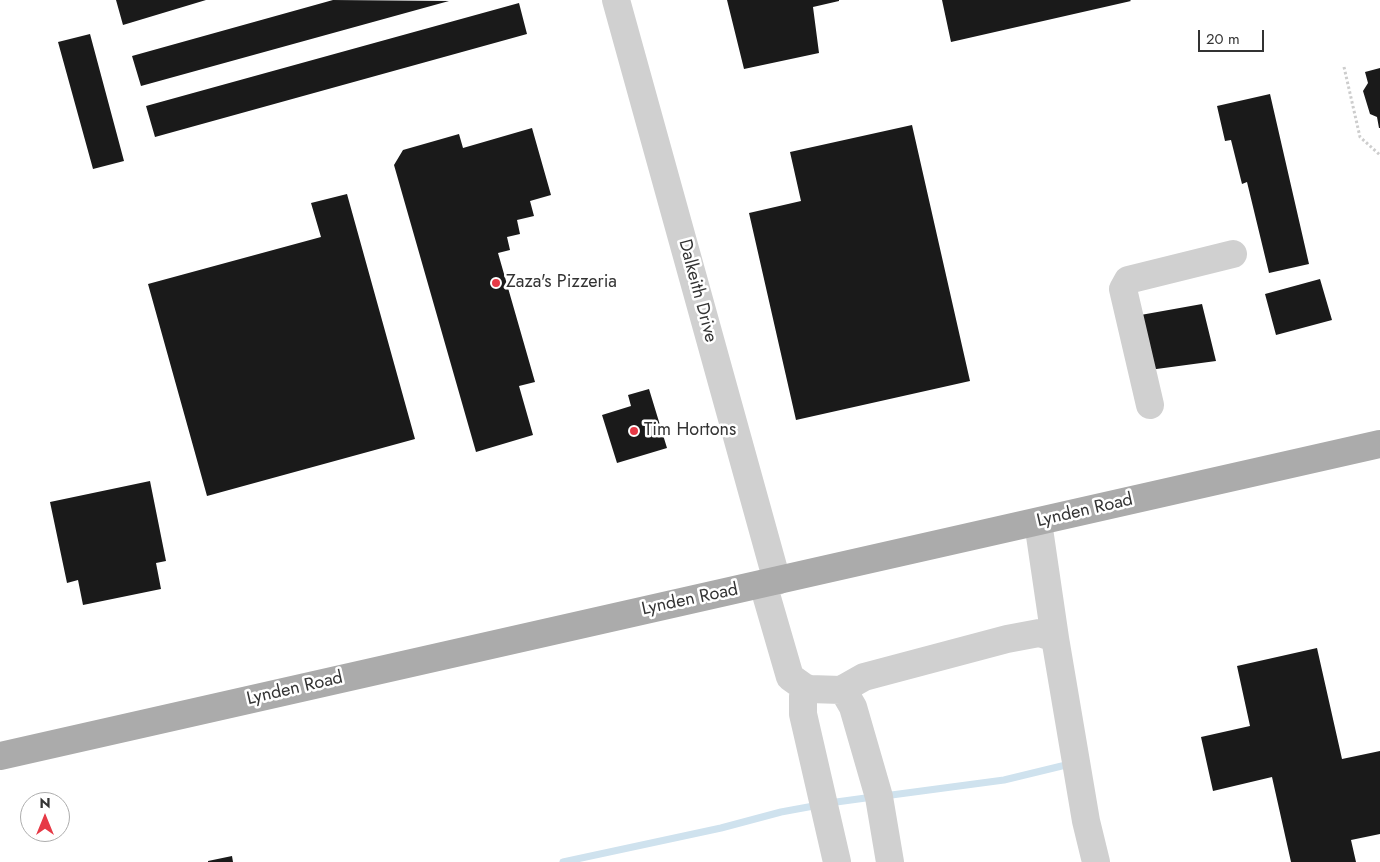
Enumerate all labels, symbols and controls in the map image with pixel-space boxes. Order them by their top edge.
scale bar [1200,20,1266,52]
text: 20 m [1206,28,1240,50]
street label: Dalkeith Drive [673,237,721,345]
place label: Zaza's Pizzeria [506,272,617,294]
marker: Zaza's Pizzeria [490,277,502,289]
place label: Tim Hortons [644,420,736,442]
marker: Tim Hortons [628,425,640,437]
street label: Lynden Road [1035,489,1135,533]
street label: Lynden Road [640,579,740,621]
street label: Lynden Road [245,667,345,711]
north arrow [20,792,70,842]
text: N [39,793,51,813]

